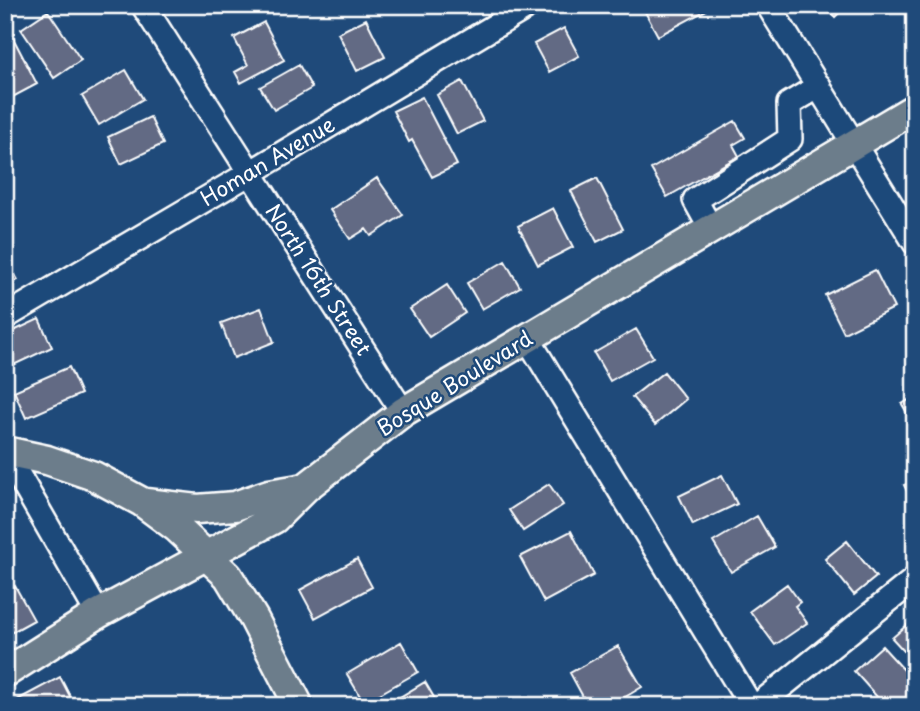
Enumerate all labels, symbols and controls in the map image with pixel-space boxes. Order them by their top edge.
street label: Homan Avenue [194,107,340,213]
street label: North 16th Street [259,197,381,361]
street label: Bosque Boulevard [370,322,538,443]

